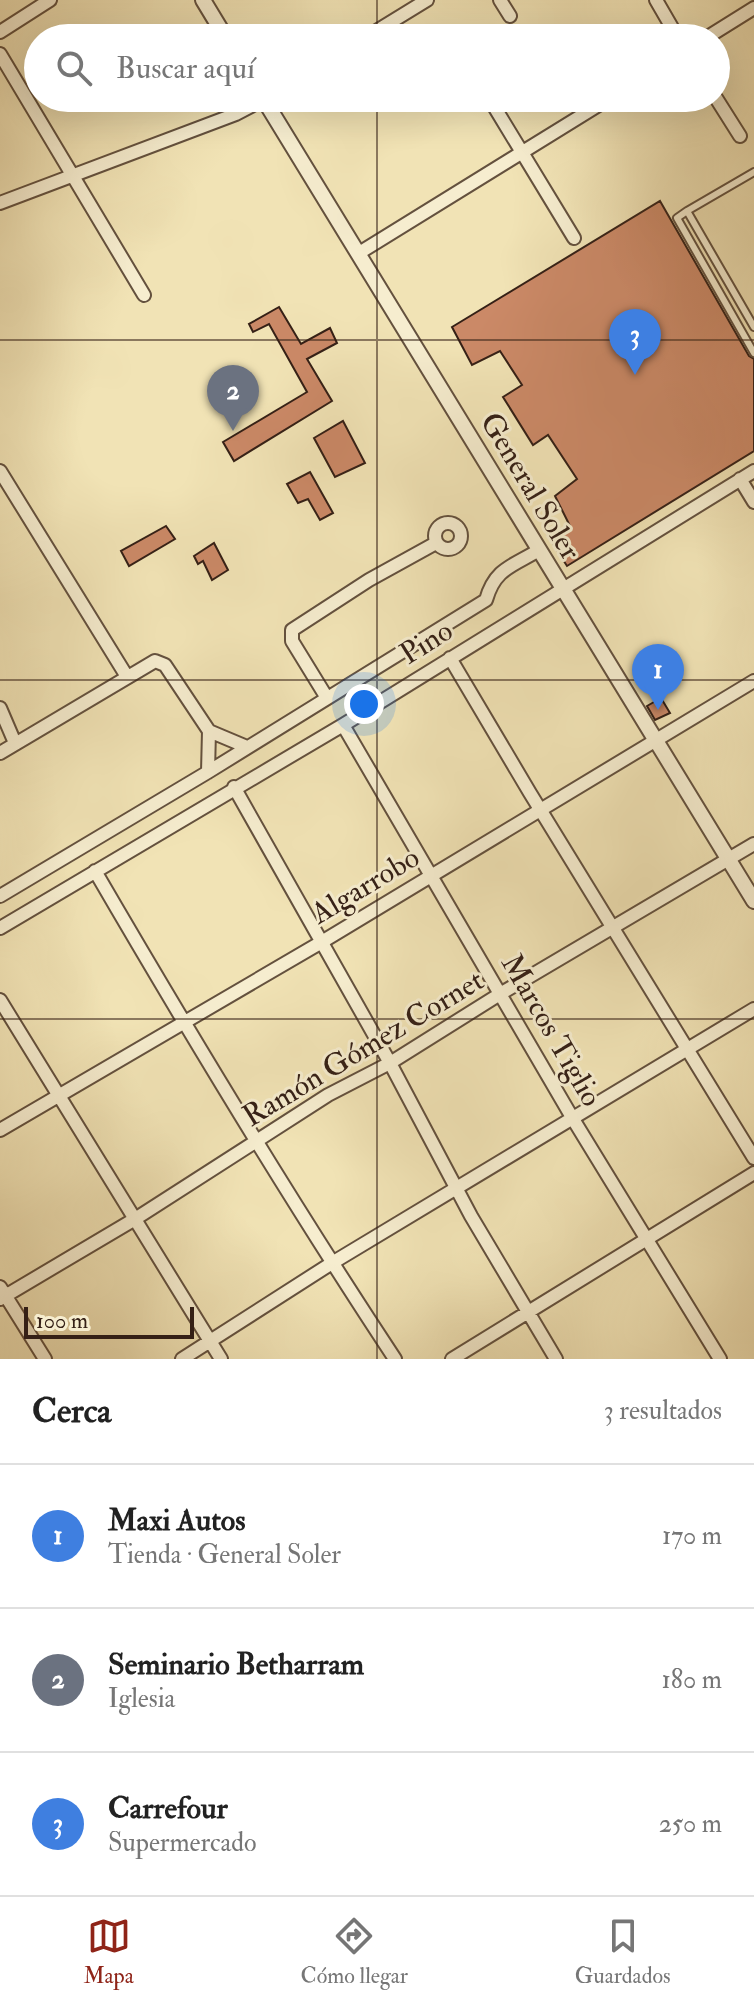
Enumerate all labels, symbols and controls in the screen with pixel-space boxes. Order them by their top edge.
search box [24,24,730,112]
icon: search [52,46,96,90]
text: Buscar aquí [116,50,255,87]
pin: 3 [609,309,661,375]
pin: 2 [207,365,259,431]
street label: General Soler [472,406,589,567]
street label: Pino [393,612,459,673]
pin: 1 [632,644,684,710]
your location [344,684,384,724]
street label: Algarrobo [304,839,426,933]
street label: Marcos Tiglio [493,947,610,1113]
street label: Ramón Gómez Cornet [236,962,491,1135]
scale bar [24,1303,194,1339]
text: 100 m [36,1307,88,1335]
text: Cerca [32,1390,111,1433]
text: 3 resultados [604,1395,722,1427]
text: Maxi Autos [108,1502,246,1539]
text: 1 [53,1520,63,1552]
text: 170 m [662,1520,722,1552]
text: Tienda · General Soler [108,1539,341,1571]
text: Seminario Betharram [108,1646,364,1683]
text: 2 [51,1664,65,1696]
text: 180 m [662,1664,722,1696]
text: Iglesia [108,1683,175,1715]
text: Carrefour [108,1790,228,1827]
text: 3 [53,1808,63,1840]
text: 250 m [659,1808,722,1840]
text: Supermercado [108,1827,257,1859]
tab: Mapa [83,1914,134,1990]
tab: Cómo llegar [301,1914,408,1990]
tab: Guardados [575,1914,671,1990]

